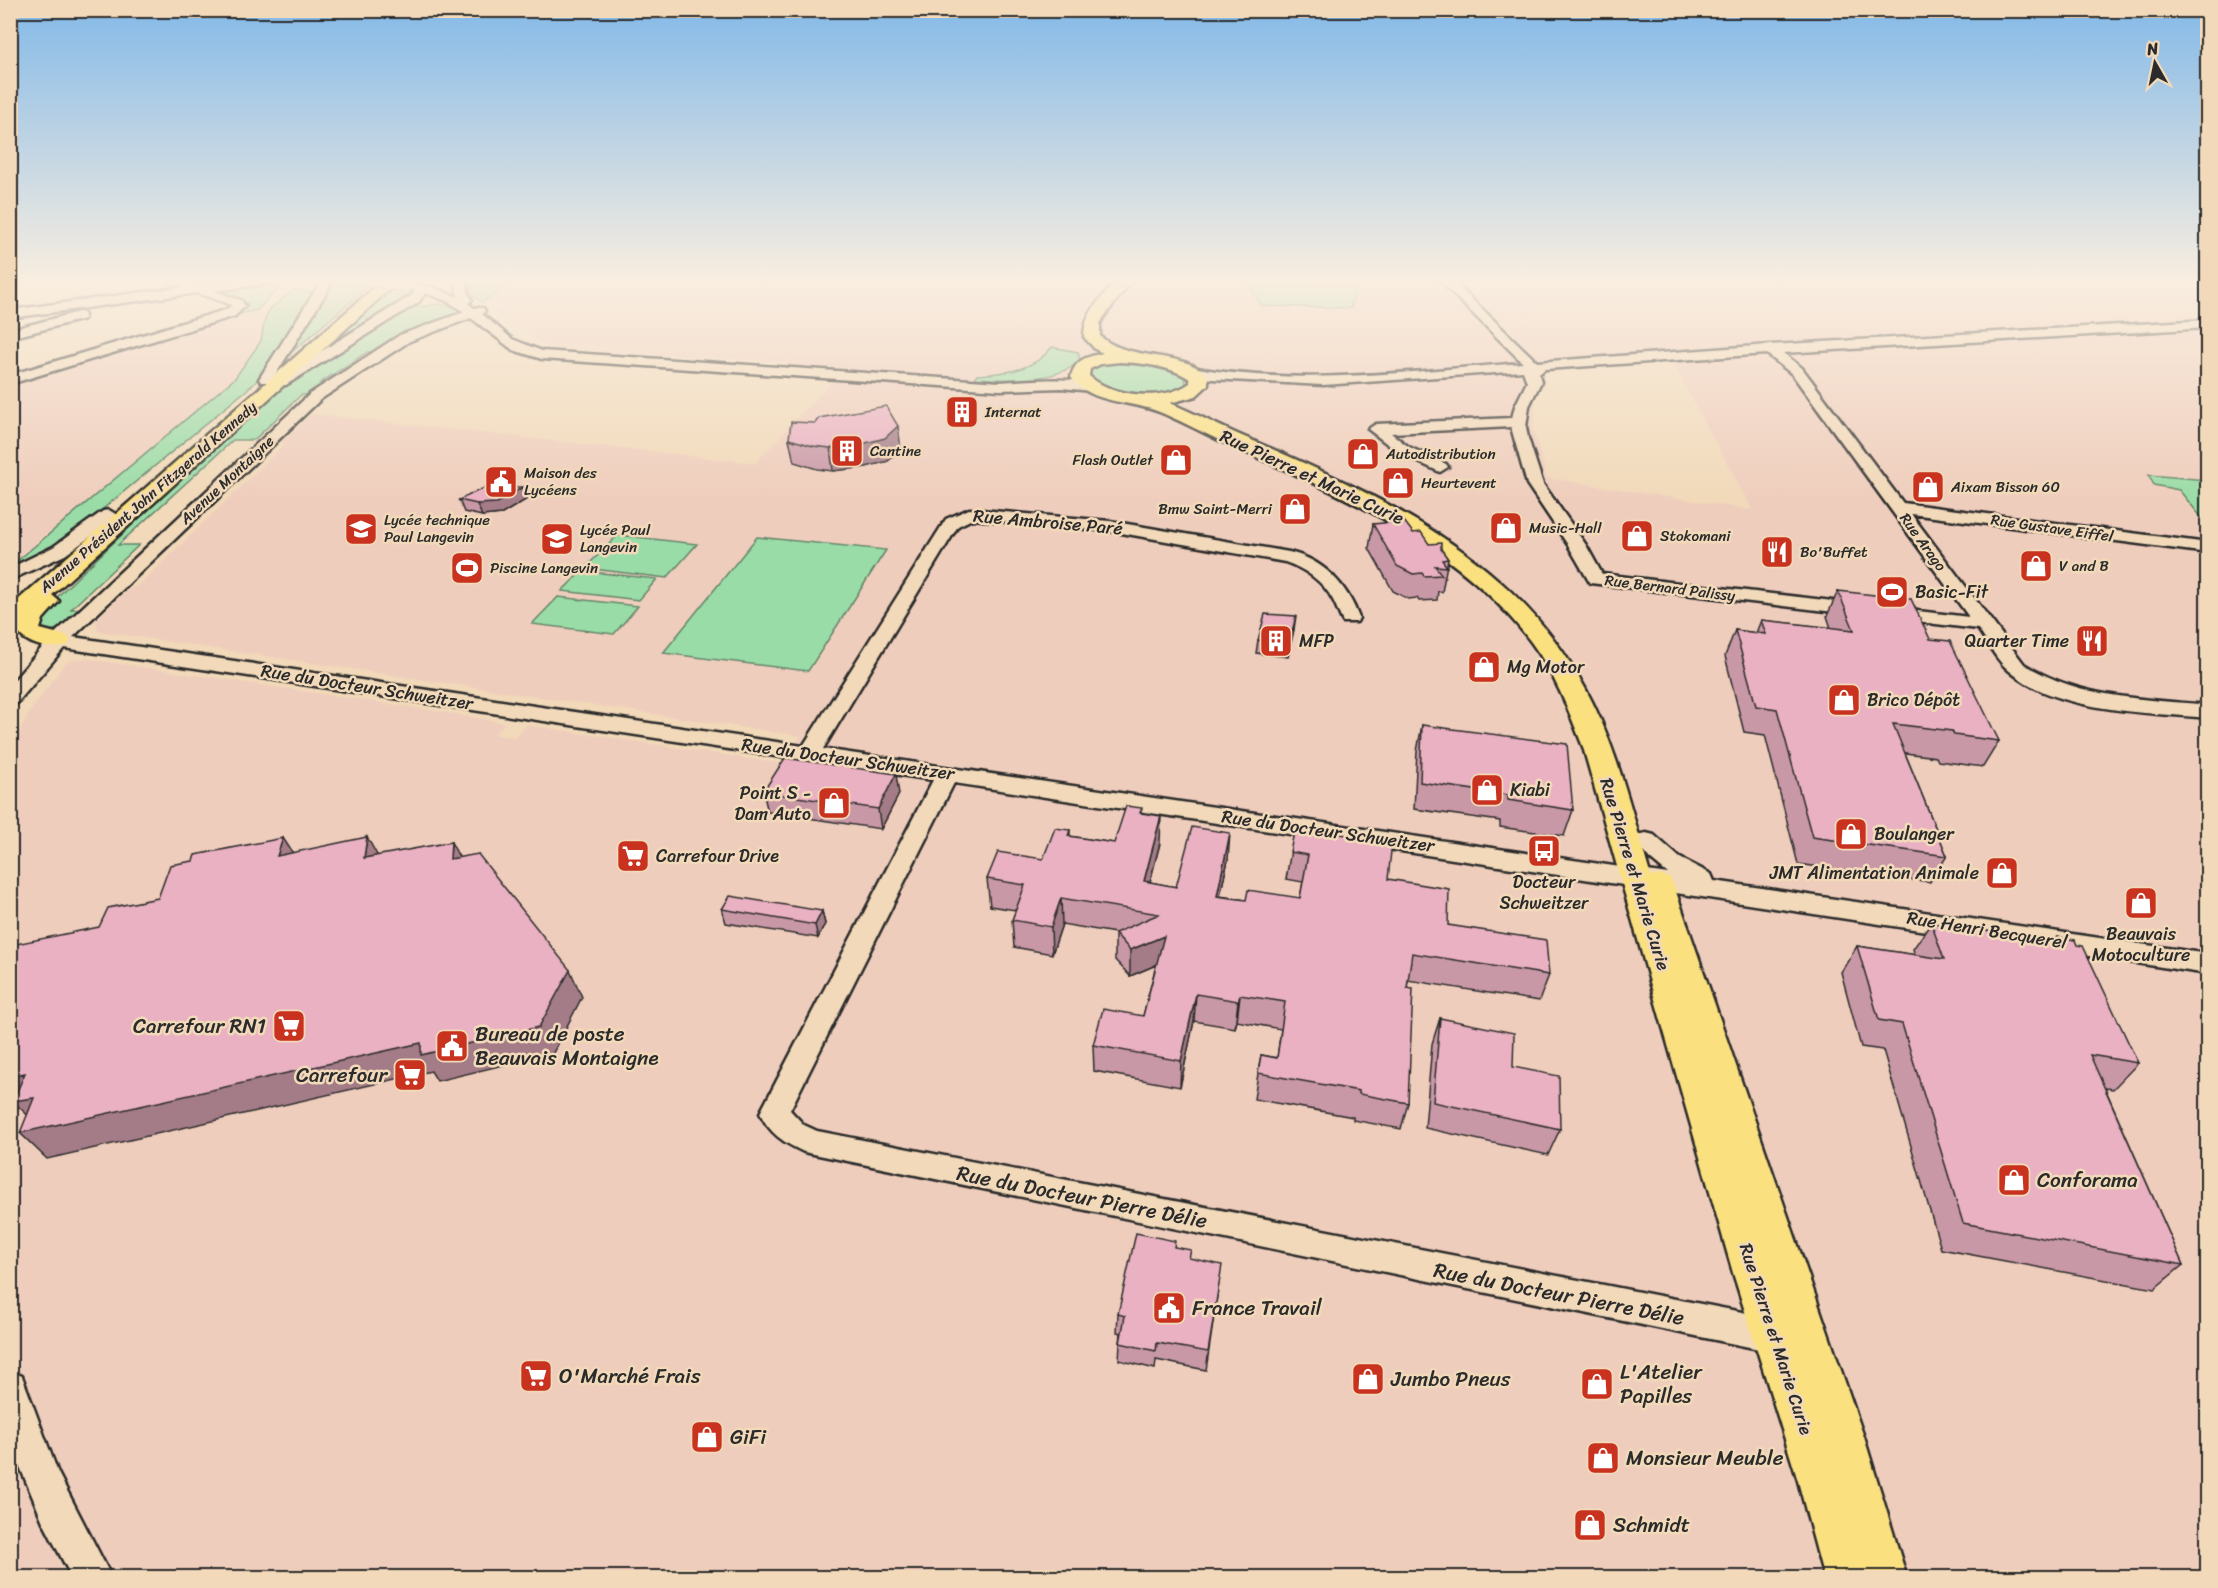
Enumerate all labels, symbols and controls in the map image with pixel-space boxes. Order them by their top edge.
north arrow [2125,33,2185,93]
text: N [2144,33,2161,64]
building icon: Internat [944,394,980,430]
street label: Avenue Président John Fitzgerald Kennedy [32,395,263,600]
place label: Internat [984,399,1042,425]
street label: Rue Pierre et Marie Curie [1215,420,1410,534]
street label: Avenue Montaigne [173,429,280,532]
building icon: Cantine [829,433,865,469]
shop icon: Autodistribution [1345,436,1381,472]
place label: Cantine [870,438,921,464]
place label: Autodistribution [1385,441,1496,467]
shop icon: Flash Outlet [1158,442,1194,478]
place label: Flash Outlet [1072,447,1154,473]
place label: Maison des Lycéens [524,460,597,503]
public building icon: Maison des Lycéens [483,464,519,500]
shop icon: Heurtevent [1380,465,1416,501]
shop icon: Aixam Bisson 60 [1910,469,1946,505]
place label: Heurtevent [1421,470,1497,496]
place label: Aixam Bisson 60 [1950,474,2060,500]
shop icon: Bmw Saint-Merri [1277,491,1313,527]
place label: Bmw Saint-Merri [1158,496,1273,522]
street label: Rue Ambroise Paré [972,500,1124,544]
place label: Lycée technique Paul Langevin [384,507,490,550]
street label: Rue Arago [1893,507,1954,577]
street label: Rue Gustave Eiffel [1989,507,2116,550]
shop icon: Music-Hall [1488,510,1524,546]
school or university icon: Lycée technique Paul Langevin [343,511,379,547]
place label: Music-Hall [1529,515,1602,541]
place label: Lycée Paul Langevin [580,517,651,560]
shop icon: Stokomani [1619,518,1655,554]
school or university icon: Lycée Paul Langevin [539,521,575,557]
place label: Stokomani [1660,523,1731,549]
restaurant icon: Bo'Buffet [1759,534,1795,570]
place label: Bo'Buffet [1800,539,1868,565]
shop icon: V and B [2018,548,2054,584]
sports icon: Piscine Langevin [449,550,485,586]
place label: V and B [2059,553,2109,579]
place label: Piscine Langevin [490,555,598,581]
street label: Rue Bernard Palissy [1603,567,1737,609]
sports icon: Basic-Fit [1874,574,1910,610]
place label: Basic-Fit [1915,576,1989,608]
building icon: MFP [1258,623,1294,659]
restaurant icon: Quarter Time [2074,623,2110,659]
place label: MFP [1299,625,1334,657]
place label: Quarter Time [1965,625,2069,657]
shop icon: Mg Motor [1466,649,1502,685]
place label: Mg Motor [1507,651,1586,683]
street label: Rue du Docteur Schweitzer [259,654,477,720]
shop icon: Brico Dépôt [1826,682,1862,718]
place label: Brico Dépôt [1867,684,1960,716]
street label: Rue du Docteur Schweitzer [740,728,958,790]
shop icon: Kiabi [1469,772,1505,808]
place label: Kiabi [1510,774,1551,806]
street label: Rue Pierre et Marie Curie [1590,774,1680,975]
place label: Point S - Dam Auto [734,777,811,830]
shop icon: Point S - Dam Auto [816,785,852,821]
street label: Rue du Docteur Schweitzer [1220,800,1438,862]
shop icon: Boulanger [1833,816,1869,852]
place label: Boulanger [1874,818,1955,850]
bus stop icon: Docteur Schweitzer [1526,833,1562,869]
supermarket icon: Carrefour Drive [615,838,651,874]
place label: Carrefour Drive [656,840,779,872]
shop icon: JMT Alimentation Animale [1984,855,2020,891]
place label: JMT Alimentation Animale [1769,857,1979,889]
place label: Docteur Schweitzer [1500,866,1590,919]
shop icon: Beauvais Motoculture [2123,885,2159,921]
street label: Rue Henri Becquerel [1905,902,2070,959]
place label: Beauvais Motoculture [2092,918,2190,971]
place label: Carrefour RN1 [133,1007,266,1045]
supermarket icon: Carrefour RN1 [271,1008,307,1044]
place label: Bureau de poste Beauvais Montaigne [475,1015,659,1077]
public building icon: Bureau de poste Beauvais Montaigne [434,1028,470,1064]
place label: Carrefour [296,1056,388,1094]
supermarket icon: Carrefour [392,1057,428,1093]
street label: Rue du Docteur Pierre Délie [954,1154,1211,1240]
place label: Conforama [2037,1161,2138,1199]
shop icon: Conforama [1996,1162,2032,1198]
street label: Rue Pierre et Marie Curie [1730,1239,1822,1439]
street label: Rue du Docteur Pierre Délie [1431,1251,1688,1337]
place label: France Travail [1192,1289,1323,1327]
public building icon: France Travail [1151,1290,1187,1326]
place label: L'Atelier Papilles [1620,1353,1703,1415]
place label: O'Marché Frais [559,1357,701,1395]
supermarket icon: O'Marché Frais [518,1358,554,1394]
place label: Jumbo Pneus [1390,1360,1511,1398]
shop icon: Jumbo Pneus [1350,1361,1386,1397]
shop icon: L'Atelier Papilles [1579,1366,1615,1402]
place label: GiFi [730,1418,767,1456]
shop icon: GiFi [689,1419,725,1455]
place label: Monsieur Meuble [1626,1439,1784,1477]
shop icon: Monsieur Meuble [1585,1440,1621,1476]
place label: Schmidt [1613,1506,1690,1544]
shop icon: Schmidt [1572,1507,1608,1543]

